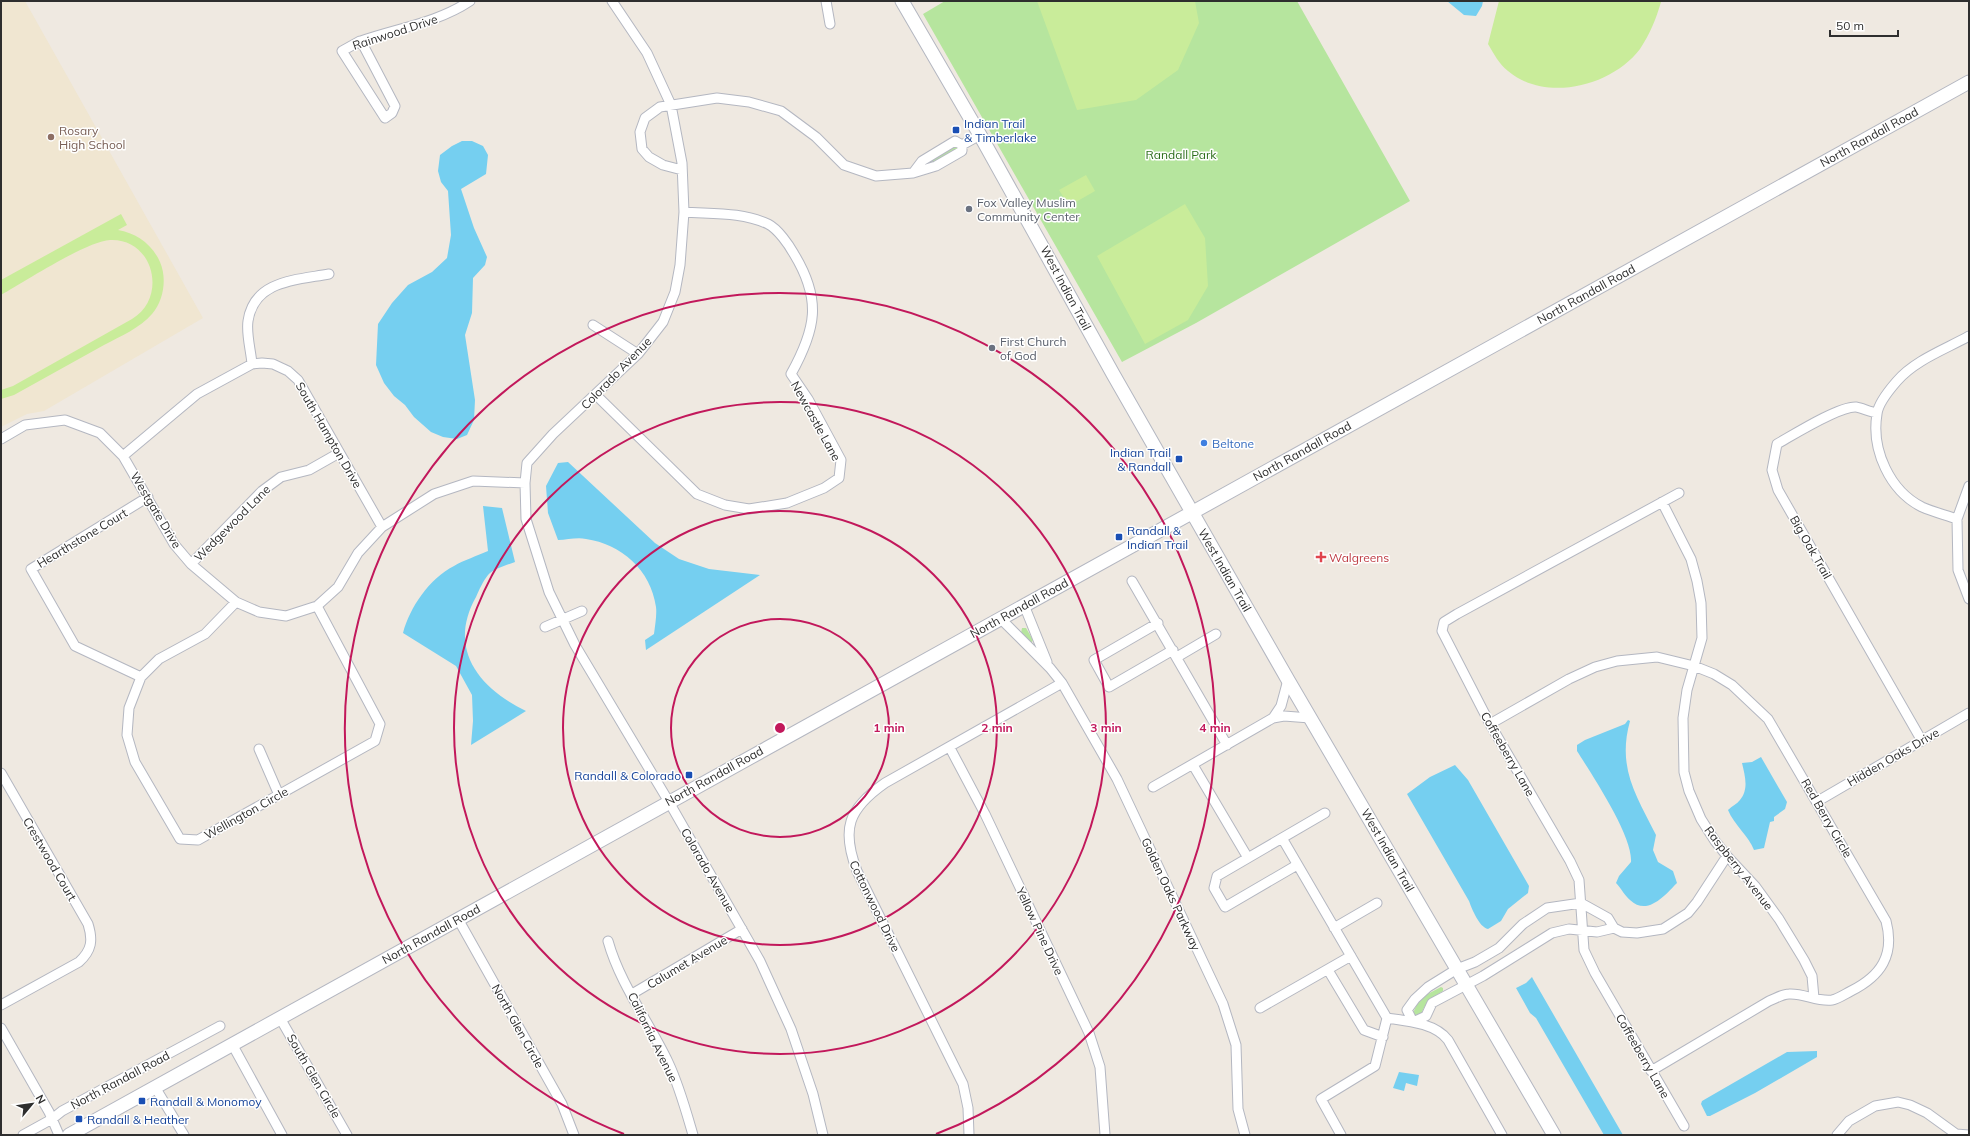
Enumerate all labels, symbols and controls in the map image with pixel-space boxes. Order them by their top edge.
street label: Rainwood Drive [351,11,439,53]
scale bar [1830,12,1898,38]
text: 50 m [1836,18,1864,33]
street label: North Randall Road [1817,104,1921,170]
place label: Indian Trail & Timberlake [964,116,1037,145]
place label: Rosary High School [59,123,125,152]
marker: Indian Trail & Timberlake [951,125,961,135]
marker: Rosary High School [46,132,56,142]
park label: Randall Park [1145,147,1217,162]
place label: Fox Valley Muslim Community Center [977,195,1080,224]
marker: Fox Valley Muslim Community Center [964,204,974,214]
street label: West Indian Trail [1037,243,1095,333]
street label: North Randall Road [1534,261,1638,327]
street label: Colorado Avenue [578,334,654,412]
place label: First Church of God [1000,334,1067,363]
marker: First Church of God [987,343,997,353]
street label: South Hampton Drive [293,379,365,491]
street label: Newcastle Lane [788,379,844,463]
street label: North Randall Road [1250,418,1354,484]
place label: Beltone [1212,436,1254,451]
marker: Beltone [1199,438,1209,448]
place label: Indian Trail & Randall [1110,445,1171,474]
marker: Indian Trail & Randall [1174,454,1184,464]
street label: Westgate Drive [127,469,185,551]
street label: Wedgewood Lane [191,482,273,564]
street label: Hearthstone Court [34,505,130,571]
street label: Big Oak Trail [1787,513,1835,581]
place label: Randall & Indian Trail [1127,523,1188,552]
street label: West Indian Trail [1195,526,1255,614]
marker: Randall & Indian Trail [1114,532,1124,542]
place label: Walgreens [1329,550,1389,565]
marker: Walgreens [1316,552,1326,562]
street label: North Randall Road [967,575,1071,641]
street label: Coffeeberry Lane [1478,709,1538,799]
text: 1 min [873,720,905,735]
text: 2 min [981,720,1013,735]
text: 3 min [1090,720,1122,735]
text: 4 min [1199,720,1231,735]
centre of rings [773,721,787,735]
street label: Hidden Oaks Drive [1844,725,1942,789]
street label: North Randall Road [662,743,766,809]
place label: Randall & Colorado [574,768,681,783]
marker: Randall & Colorado [684,770,694,780]
street label: Red Berry Circle [1798,776,1856,860]
street label: Wellington Circle [201,784,291,842]
street label: West Indian Trail [1358,806,1418,894]
street label: Crestwood Court [20,815,80,903]
street label: Raspberry Avenue [1701,823,1777,913]
street label: Colorado Avenue [678,825,738,915]
street label: Golden Oaks Parkway [1138,835,1204,953]
street label: Cottonwood Drive [846,858,904,954]
street label: Yellow Pine Drive [1013,884,1067,977]
street label: North Randall Road [379,901,483,967]
street label: Calumet Avenue [644,932,730,992]
street label: North Glen Circle [489,981,547,1071]
street label: California Avenue [625,990,681,1084]
street label: Coffeeberry Lane [1613,1011,1673,1101]
street label: South Glen Circle [284,1031,344,1121]
street label: North Randall Road [68,1048,172,1112]
north arrow [12,1084,52,1124]
text: N [33,1092,49,1106]
place label: Randall & Monomoy [150,1094,262,1109]
marker: Randall & Monomoy [137,1096,147,1106]
place label: Randall & Heather [87,1112,190,1127]
marker: Randall & Heather [74,1114,84,1124]

